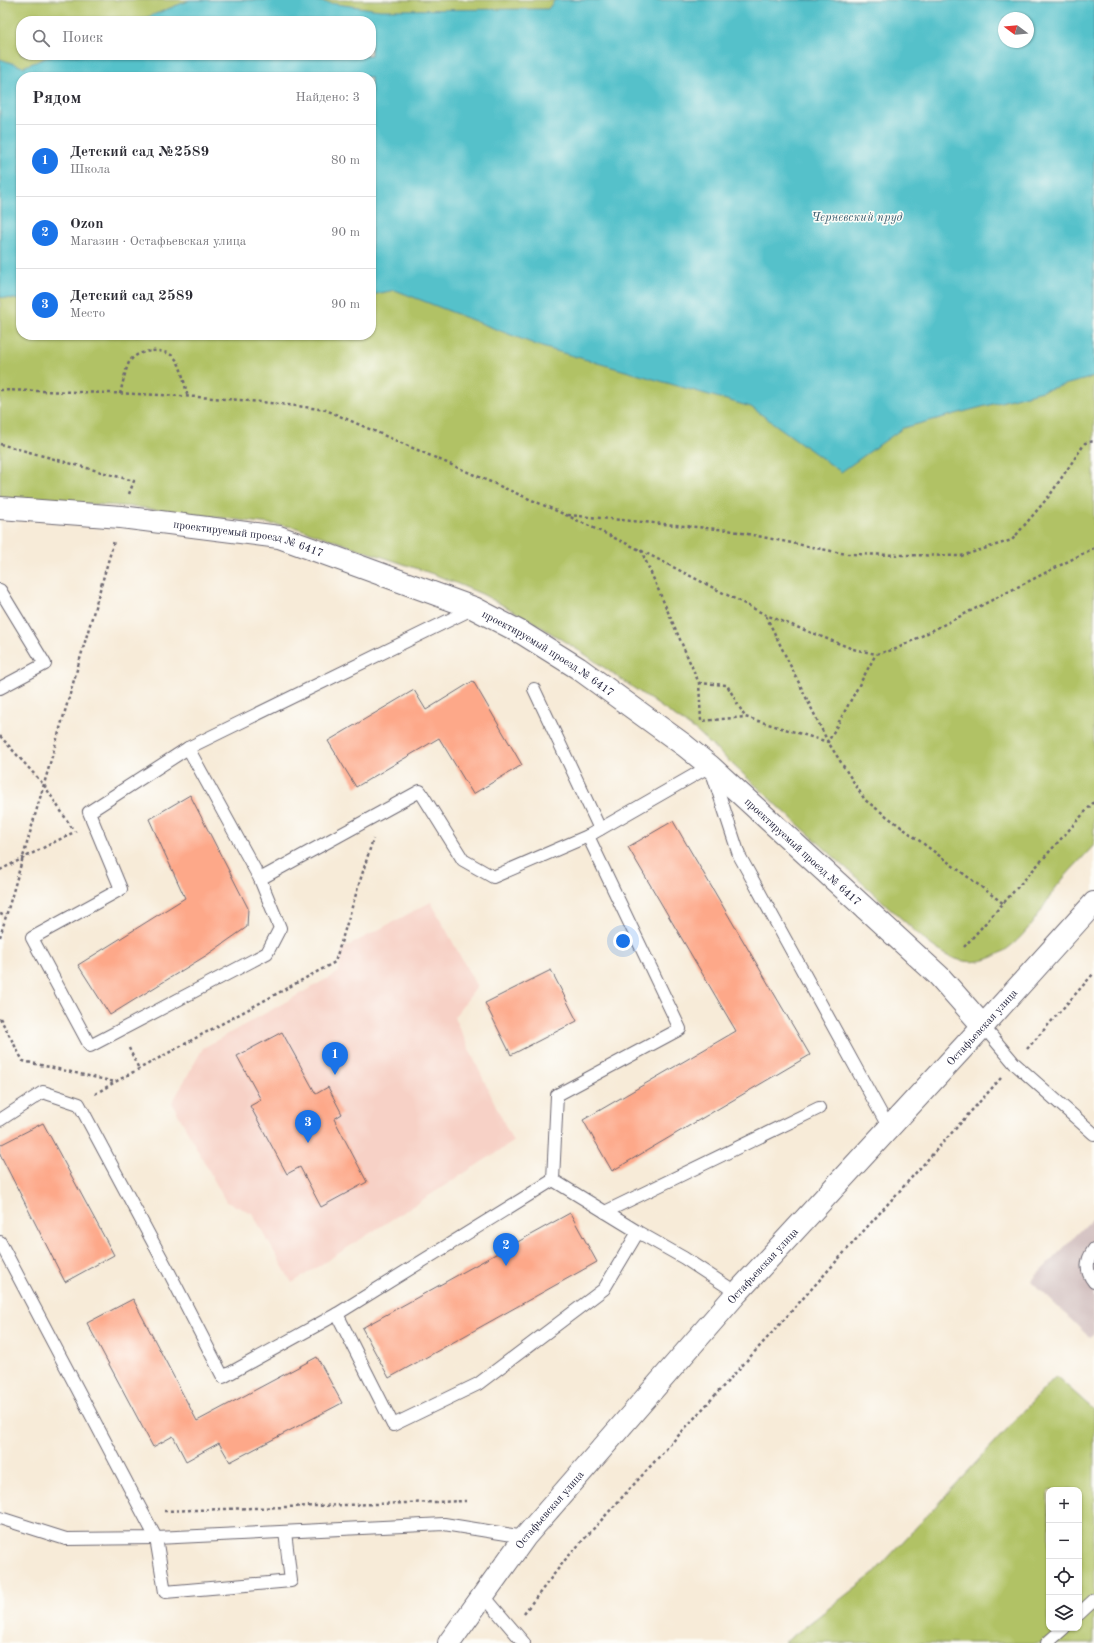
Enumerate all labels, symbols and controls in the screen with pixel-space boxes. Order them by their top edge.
north arrow [998,12,1034,48]
search box [16,16,376,60]
icon: search [30,27,52,49]
text: Поиск [62,31,103,46]
text: Рядом [32,90,81,107]
text: Найдено: 3 [296,91,360,104]
text: Детский сад №2589 [70,145,209,160]
text: 1 [41,154,49,167]
text: 80 m [331,154,360,167]
text: Школа [70,163,110,176]
water label: Черневский пруд [811,212,903,224]
text: Ozon [70,217,103,232]
text: 2 [41,226,49,239]
text: 90 m [331,226,360,239]
text: Магазин · Остафьевская улица [70,235,246,248]
text: Детский сад 2589 [70,289,193,304]
text: 3 [41,298,49,311]
text: 90 m [331,298,360,311]
text: Место [70,307,105,320]
street label: проектируемый проезд № 6417 [173,520,325,560]
street label: проектируемый проезд № 6417 [480,609,615,699]
street label: проектируемый проезд № 6417 [742,797,862,908]
your location [613,931,633,951]
street label: Остафьевская улица [945,988,1020,1068]
pin: 1 [322,1042,348,1075]
pin: 3 [295,1110,321,1143]
street label: Остафьевская улица [726,1226,801,1307]
pin: 2 [493,1233,519,1266]
street label: Остафьевская улица [514,1469,587,1551]
map controls [1046,1487,1082,1631]
button: + [1046,1487,1082,1523]
button: − [1046,1523,1082,1559]
button: locate [1046,1559,1082,1595]
button: layers [1046,1595,1082,1631]

